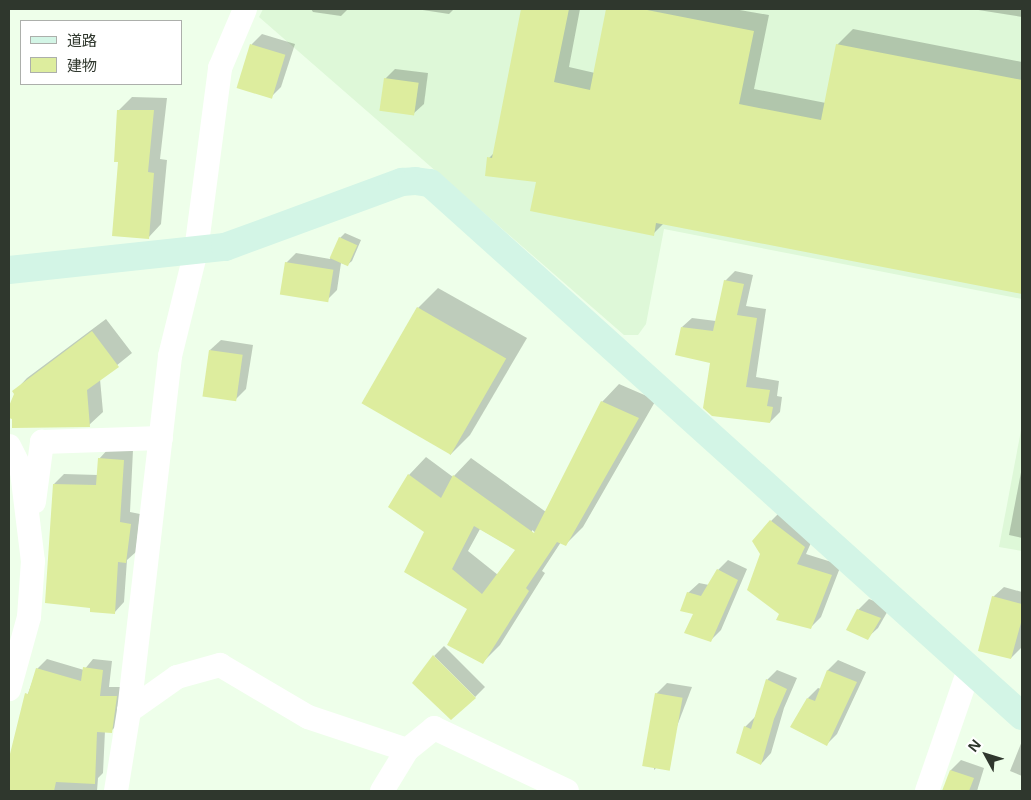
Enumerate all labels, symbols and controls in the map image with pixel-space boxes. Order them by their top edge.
legend [20,20,182,85]
text: 道路 [67,30,97,50]
text: 建物 [67,55,97,75]
north arrow [961,730,1011,780]
text: N [963,735,985,756]

